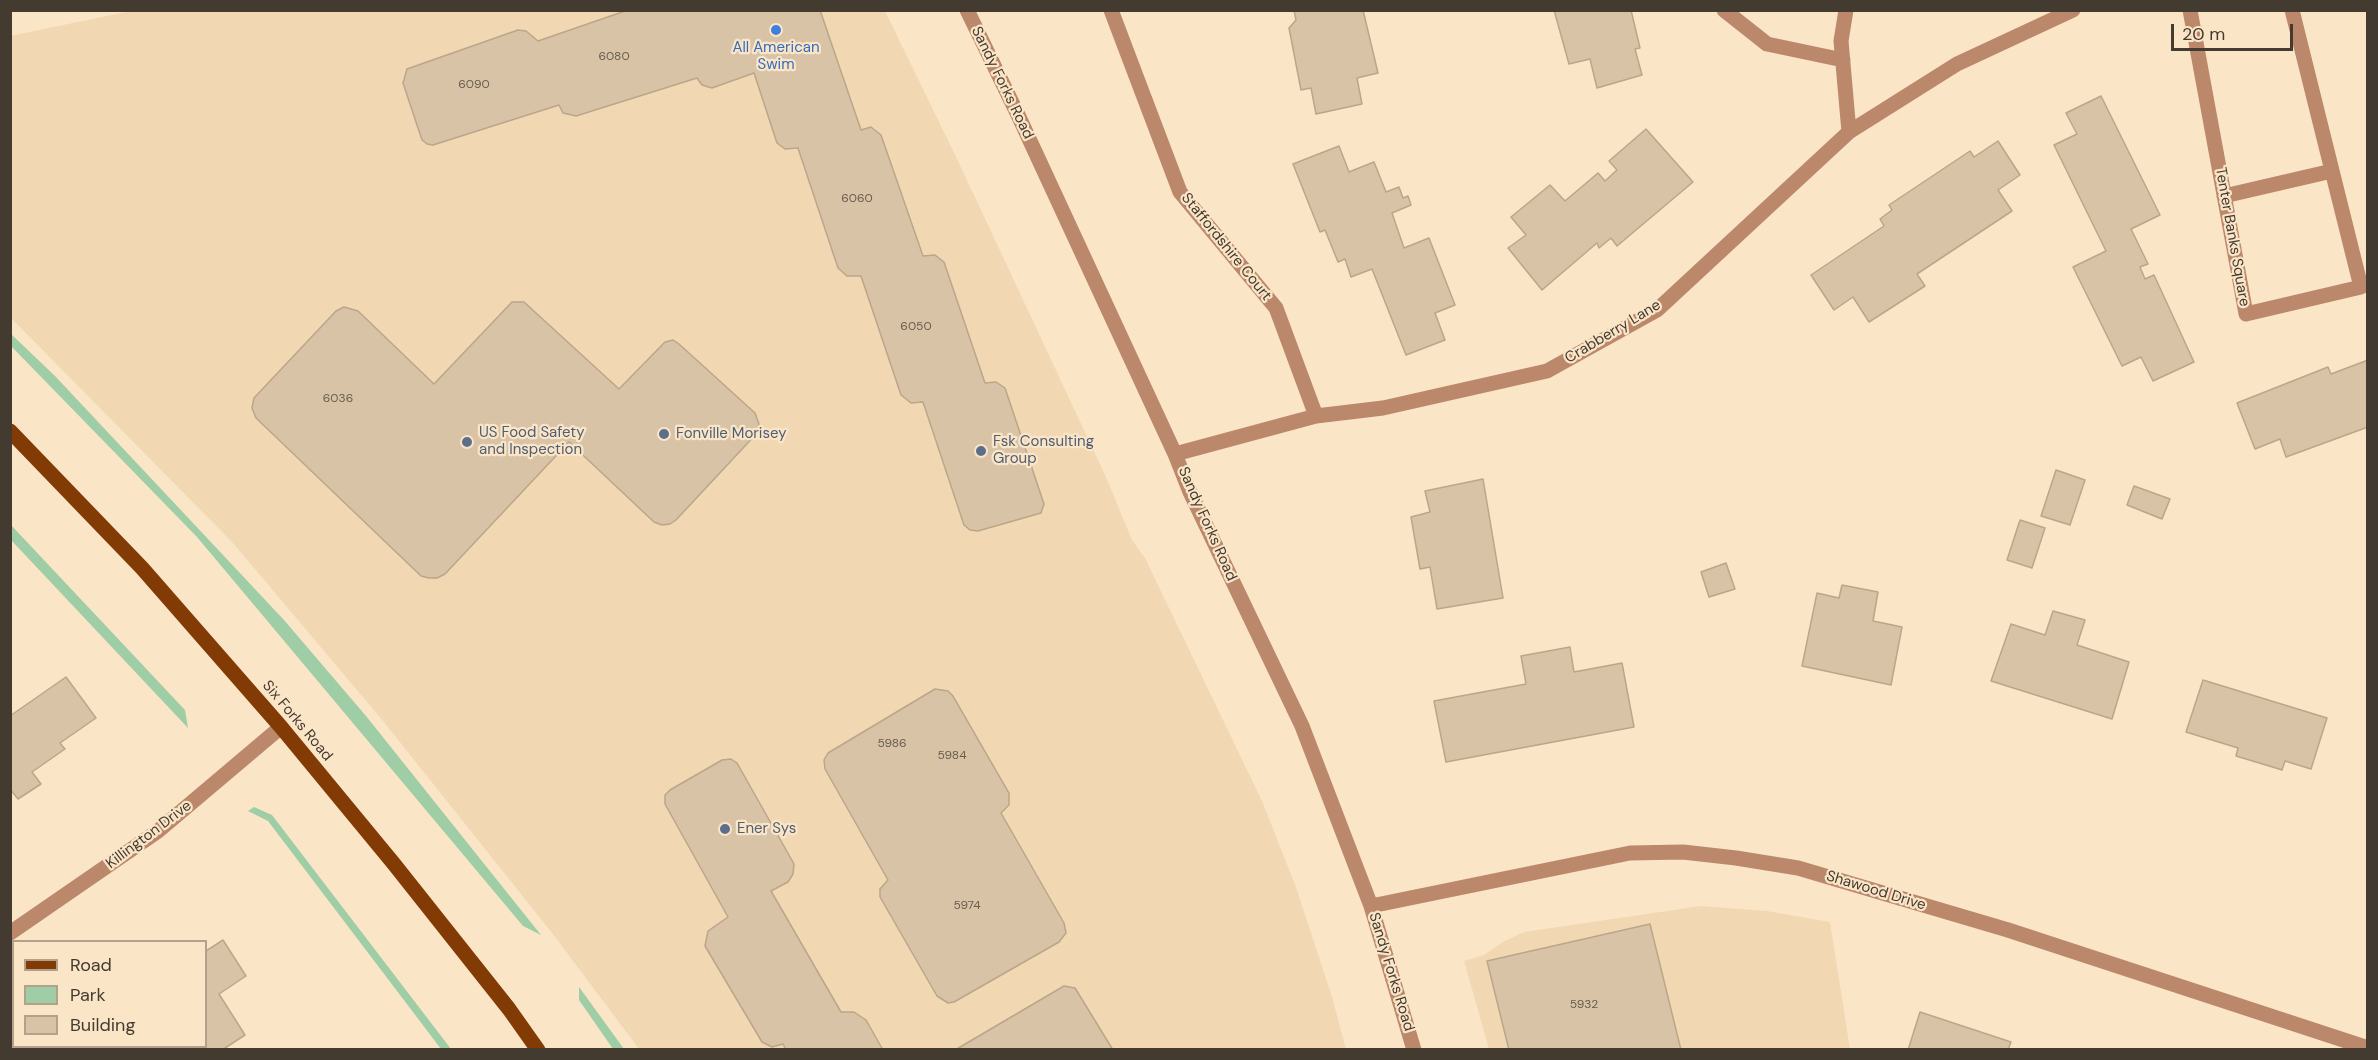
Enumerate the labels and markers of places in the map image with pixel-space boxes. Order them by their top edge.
marker: All American Swim [769,23,783,37]
place label: All American Swim [733,39,819,74]
place label: US Food Safety and Inspection [479,424,585,459]
place label: Fonville Morisey [676,425,787,443]
marker: Fonville Morisey [657,427,671,441]
place label: Fsk Consulting Group [993,433,1094,468]
marker: US Food Safety and Inspection [460,435,474,449]
marker: Fsk Consulting Group [974,444,988,458]
place label: Ener Sys [737,820,796,838]
marker: Ener Sys [718,822,732,836]

